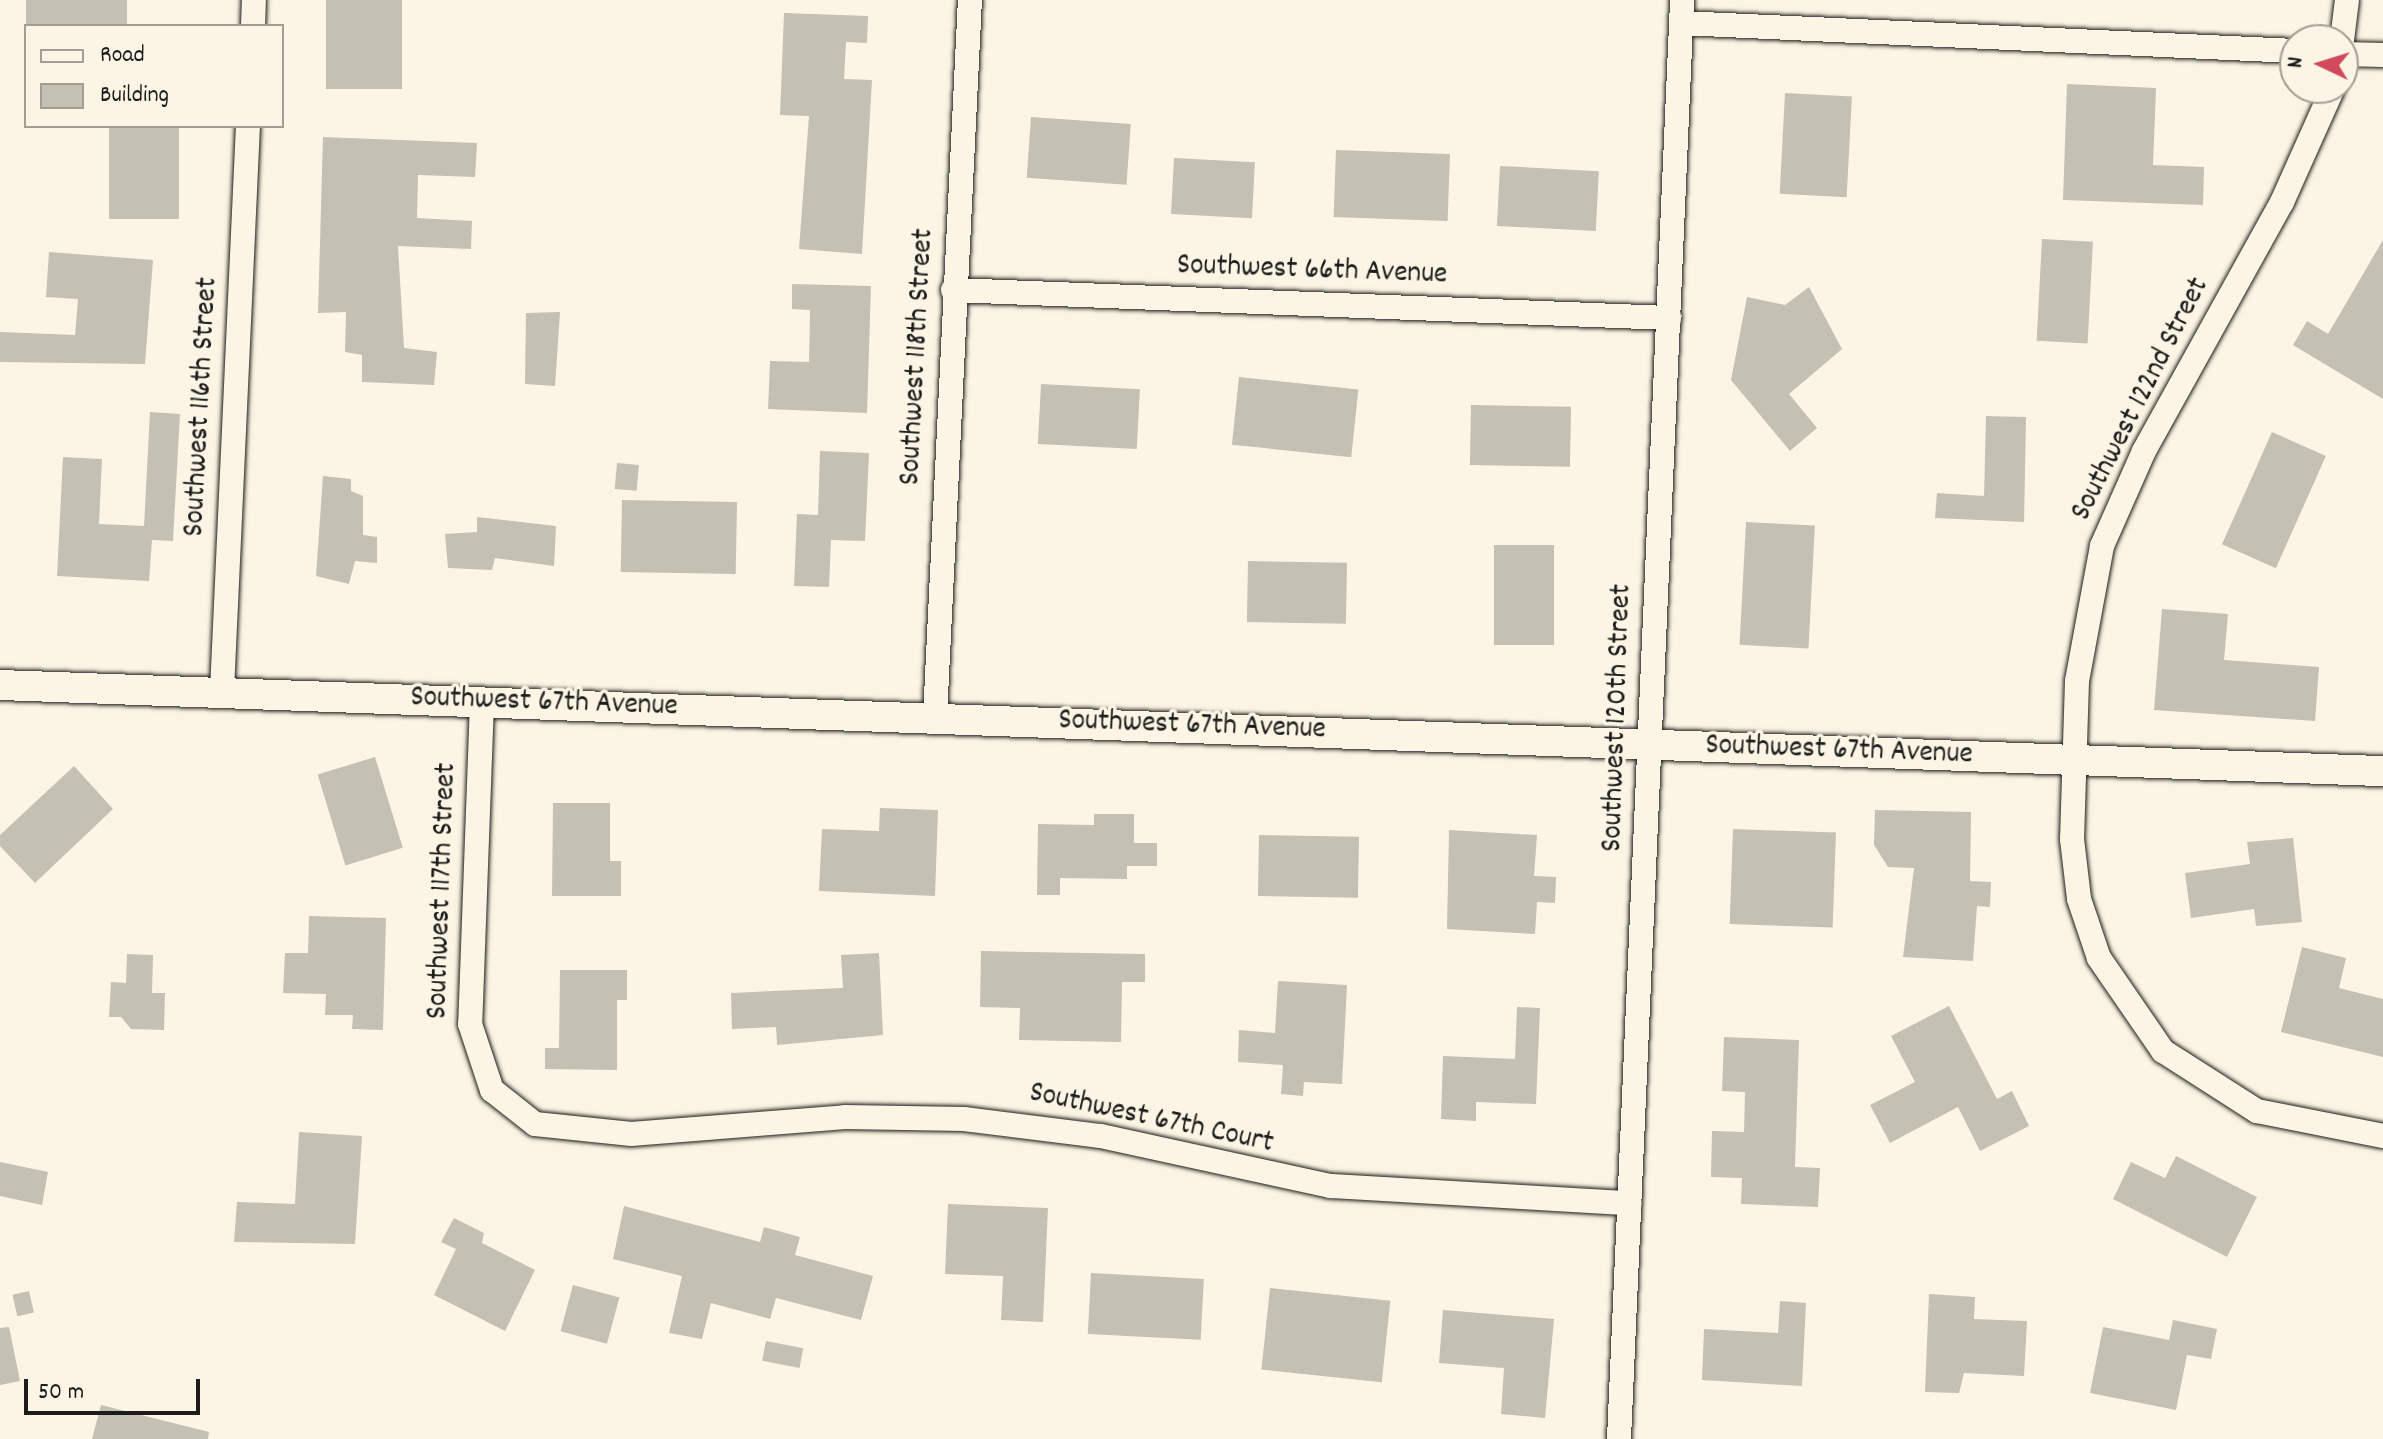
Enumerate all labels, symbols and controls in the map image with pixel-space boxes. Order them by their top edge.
legend [24,24,284,128]
north arrow [2279,24,2359,104]
text: Road [100,39,145,73]
text: N [2281,56,2312,69]
text: Building [100,79,169,113]
street label: Southwest 118th Street [894,228,944,486]
street label: Southwest 66th Avenue [1176,249,1448,295]
street label: Southwest 122nd Street [2065,272,2219,528]
street label: Southwest 116th Street [178,276,228,538]
street label: Southwest 120th Street [1596,583,1642,853]
street label: Southwest 67th Avenue [410,681,678,727]
street label: Southwest 67th Avenue [1058,704,1326,750]
street label: Southwest 67th Avenue [1705,729,1973,775]
street label: Southwest 117th Street [422,762,466,1020]
street label: Southwest 67th Court [1026,1077,1276,1163]
scale bar [28,1363,204,1413]
text: 50 m [38,1376,84,1410]

